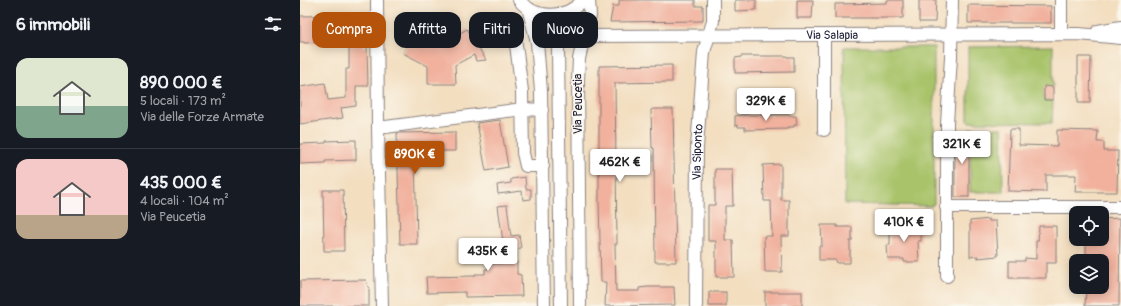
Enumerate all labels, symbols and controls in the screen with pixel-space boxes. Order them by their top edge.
chip: Compra [312,12,386,48]
chip: Affitta [394,12,461,48]
chip: Filtri [469,12,524,48]
chip: Nuovo [532,12,598,48]
icon: filters [262,13,284,35]
text: 6 immobili [16,14,90,35]
street label: Via Salapia [806,27,858,43]
text: 890 000 € [140,72,222,93]
street label: Via Peucetia [571,73,586,134]
icon: home [48,74,96,122]
pin: 329K € [733,88,799,122]
text: 5 locali · 173 m² [140,93,226,109]
text: 329K € [746,93,786,109]
text: Via delle Forze Armate [140,109,264,125]
street label: Via Siponto [689,123,706,180]
pin: 321K € [929,131,995,165]
text: 321K € [943,136,981,152]
pin: 890K € [382,141,448,175]
text: 890K € [394,146,436,162]
pin: 462K € [587,149,653,183]
text: 462K € [599,154,641,170]
text: 435 000 € [140,172,222,193]
icon: home [48,175,96,223]
text: 4 locali · 104 m² [140,193,229,209]
map controls [1069,206,1109,294]
button: locate [1069,206,1109,246]
text: Via Peucetia [140,209,206,225]
pin: 410K € [871,209,937,243]
text: 410K € [884,214,924,230]
pin: 435K € [455,238,521,272]
text: 435K € [467,243,509,259]
button: layers [1069,254,1109,294]

